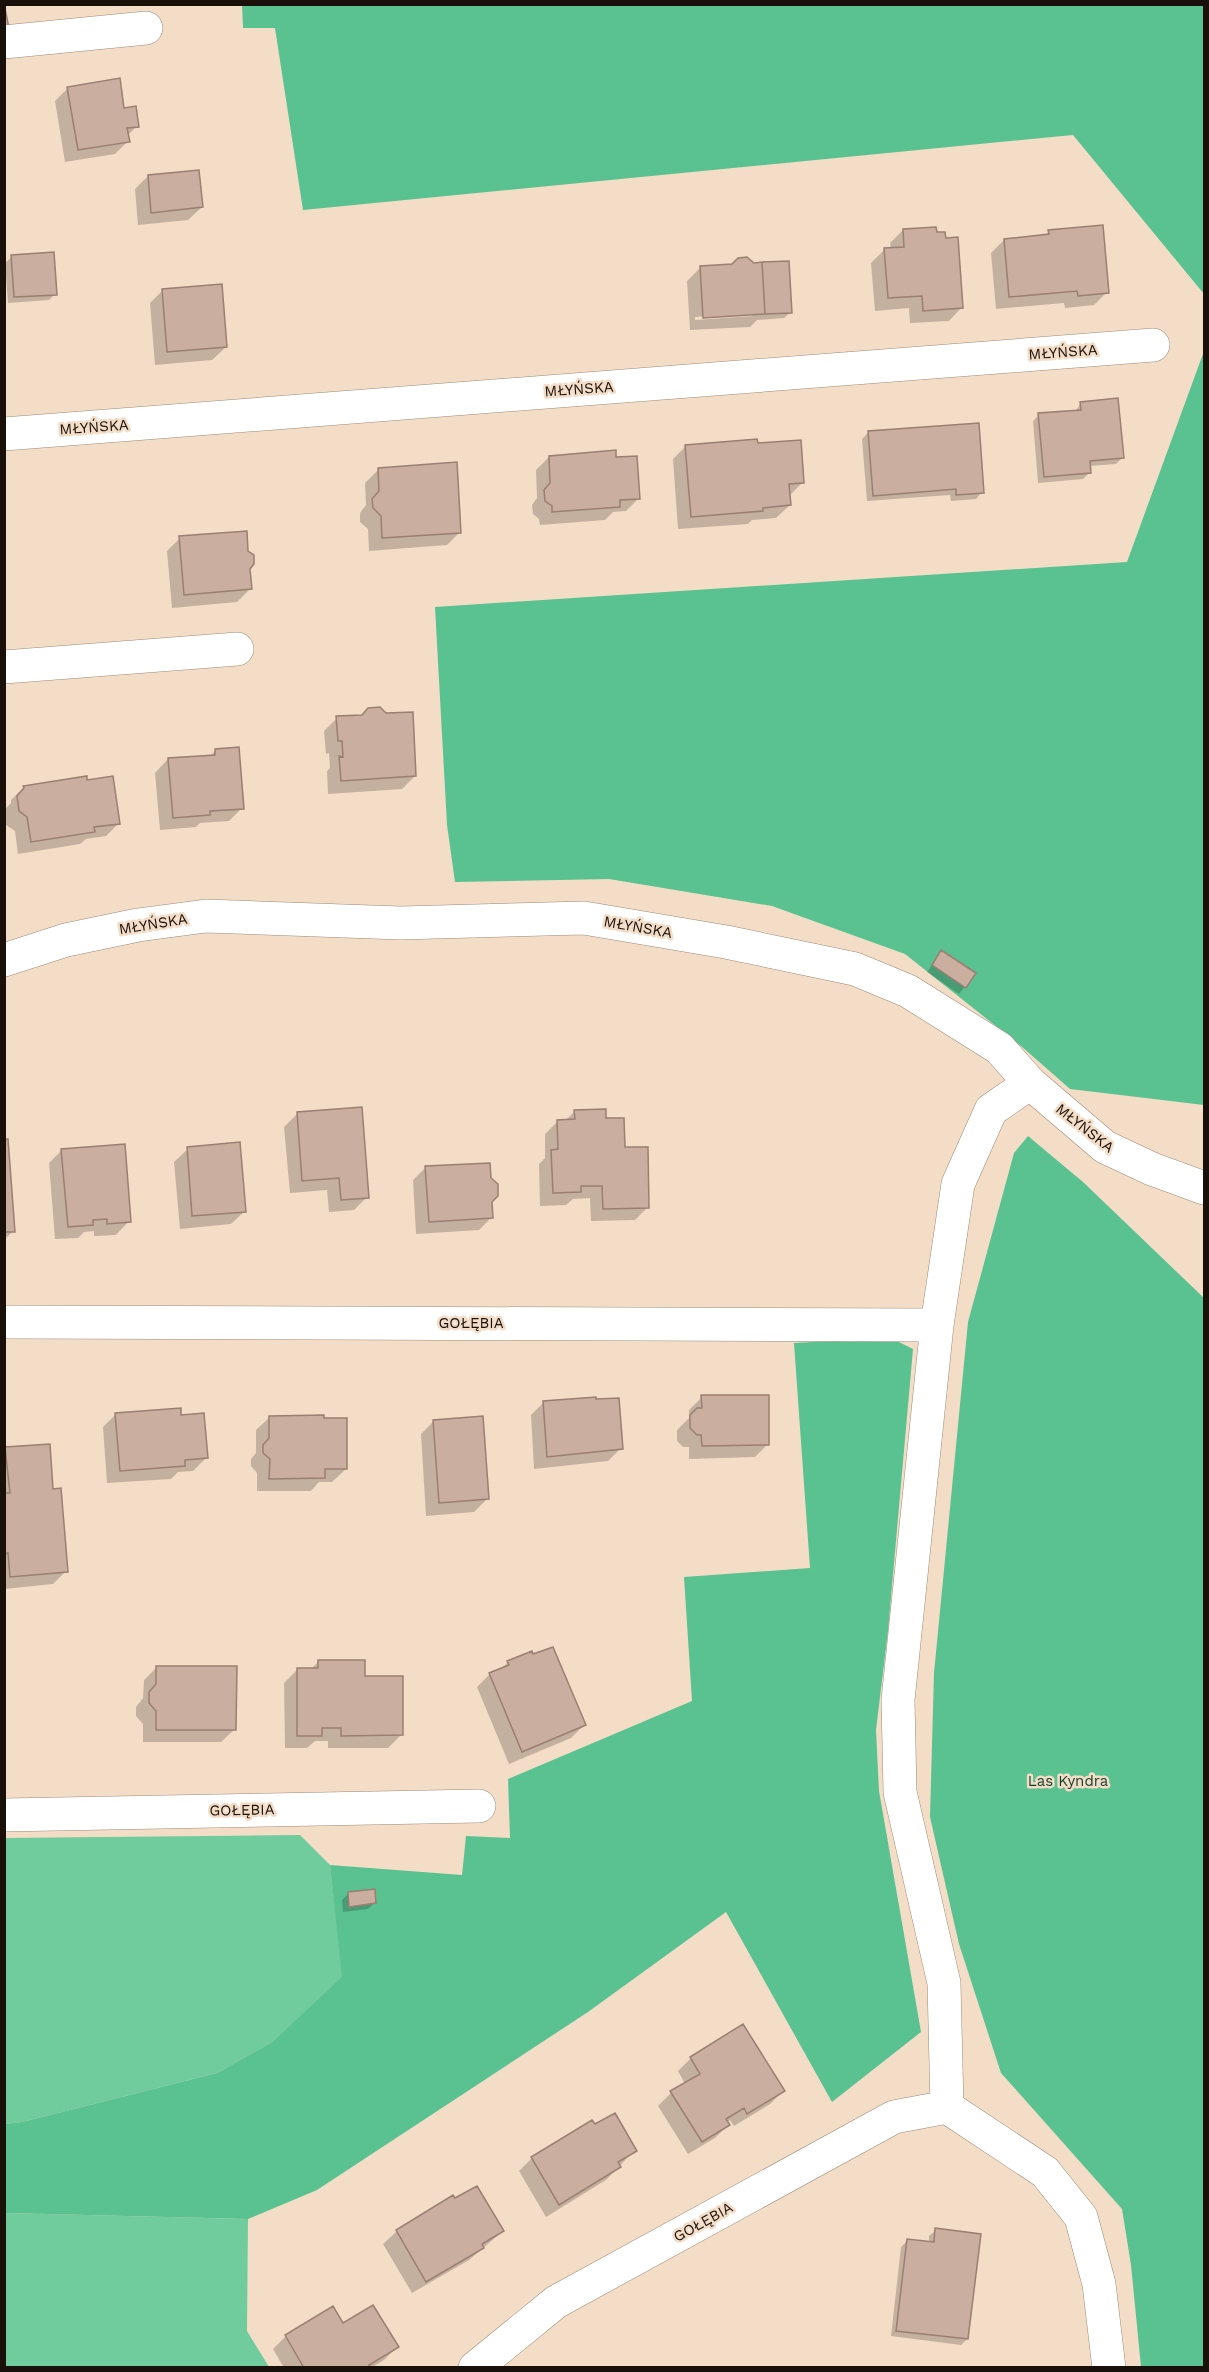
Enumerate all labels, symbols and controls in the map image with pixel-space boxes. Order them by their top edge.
street label: MŁYŃSKA [1028,341,1098,363]
street label: MŁYŃSKA [544,378,614,400]
street label: MŁYŃSKA [59,416,129,438]
street label: MŁYŃSKA [117,910,189,938]
street label: MŁYŃSKA [602,912,674,942]
street label: MŁYŃSKA [1052,1100,1118,1156]
street label: GOŁĘBIA [438,1314,504,1332]
park label: Las Kyndra [1028,1772,1109,1790]
street label: GOŁĘBIA [209,1800,275,1820]
street label: GOŁĘBIA [670,2198,736,2246]

